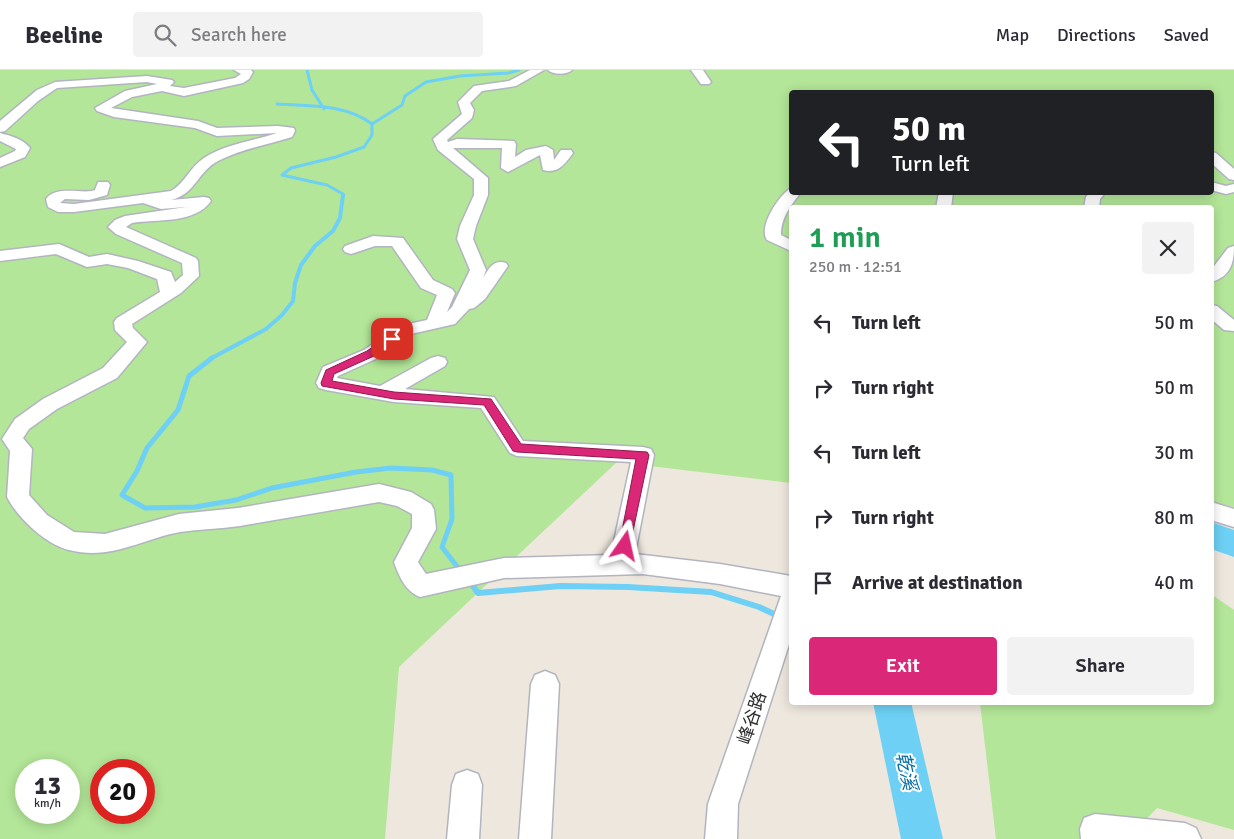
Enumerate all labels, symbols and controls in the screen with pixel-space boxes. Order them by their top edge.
search box [133,12,483,57]
text: Beeline [25,20,103,50]
icon: search [151,21,179,49]
text: Search here [191,23,287,47]
text: Map [996,24,1029,46]
text: Directions [1057,24,1136,46]
text: Saved [1164,24,1209,46]
text: 50 m [892,107,966,150]
icon: left [809,110,874,175]
text: Turn left [892,150,970,177]
text: 1 min [809,219,881,256]
button: close [1142,222,1194,274]
text: 250 m · 12:51 [809,257,902,277]
icon: left [809,309,837,337]
text: Turn left [852,311,921,335]
text: 50 m [1154,311,1194,335]
pin [371,318,413,360]
icon: arrive [378,325,406,353]
icon: right [809,374,837,402]
text: Turn right [852,376,934,400]
text: 50 m [1154,376,1194,400]
icon: left [809,439,837,467]
text: Turn left [852,441,921,465]
text: 30 m [1154,441,1194,465]
icon: right [809,504,837,532]
text: Turn right [852,506,934,530]
text: 80 m [1154,506,1194,530]
position arrow [598,519,650,571]
icon: arrive [809,569,837,597]
text: Arrive at destination [852,571,1023,595]
text: 40 m [1154,571,1194,595]
button: Exit [809,637,997,695]
button: Share [1007,637,1194,695]
street label: 峰谷路 [733,689,771,747]
water label: 乾溪 [890,750,922,795]
speed limit sign: 20 [90,759,155,824]
text: 13 [34,770,61,801]
text: km/h [34,796,61,811]

